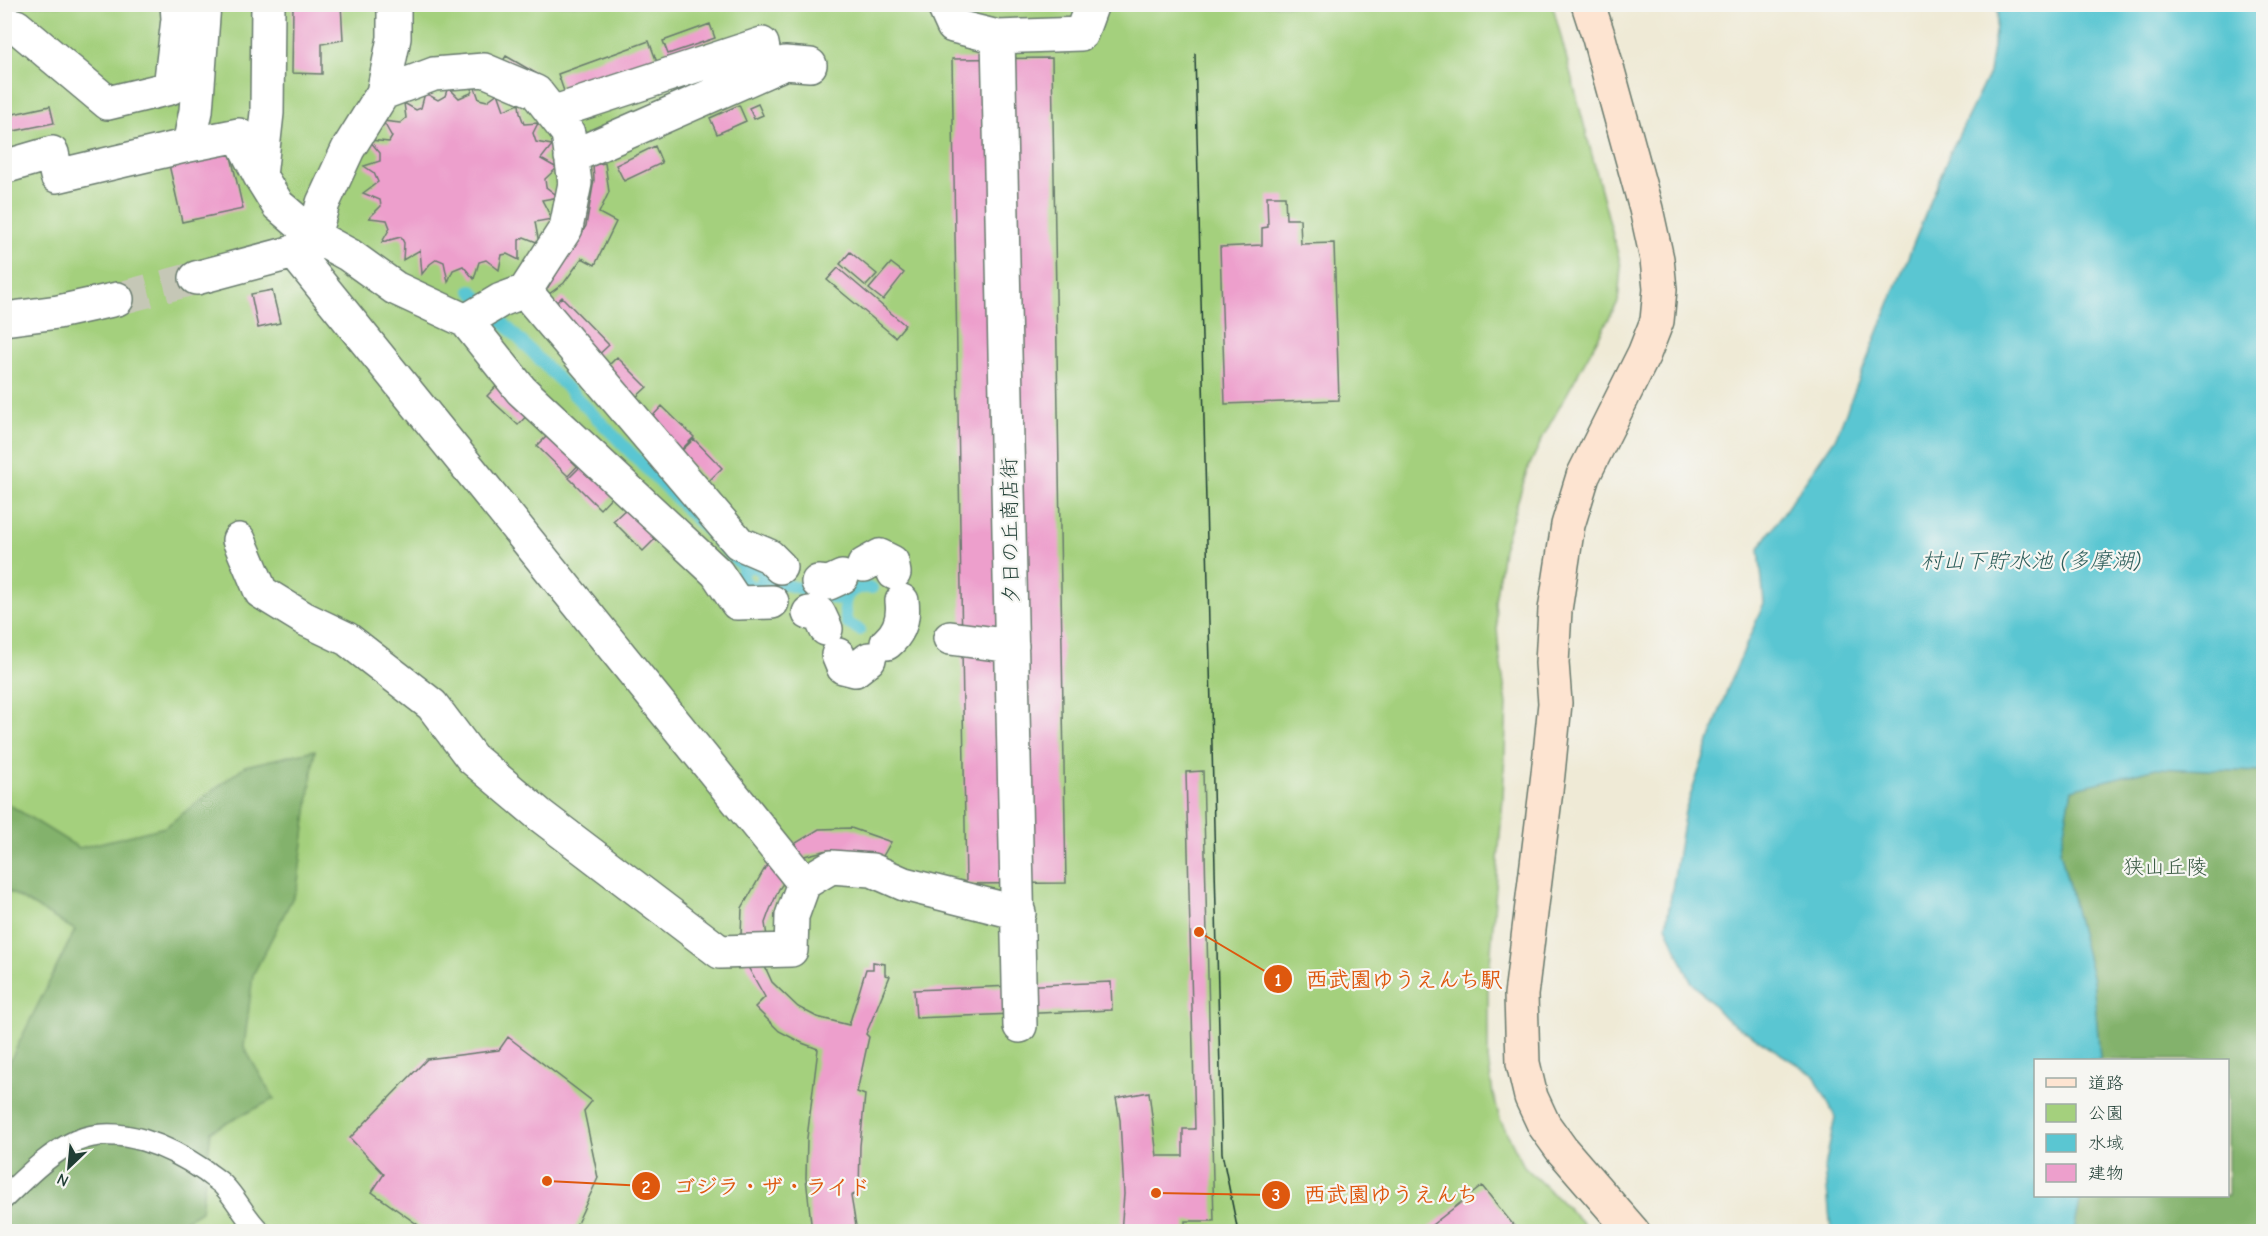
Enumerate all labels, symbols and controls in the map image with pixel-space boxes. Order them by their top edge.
street label: 夕日の丘商店街 [997,457,1023,605]
water label: 村山下貯水池 (多摩湖) [1921,548,2141,574]
park label: 狭山丘陵 [2123,855,2207,879]
callout: 西武園ゆうえんち駅 [1263,959,1515,999]
text: 西武園ゆうえんち駅 [1306,967,1502,993]
text: 1 [1274,970,1282,991]
legend [2034,1059,2229,1197]
text: 道路 [2088,1073,2124,1094]
text: 公園 [2088,1103,2124,1124]
text: 水域 [2088,1133,2124,1154]
north arrow [39,1137,99,1197]
text: 建物 [2088,1163,2124,1184]
callout: ゴジラ・ザ・ライド [631,1166,883,1206]
text: N [54,1169,71,1190]
text: ゴジラ・ザ・ライド [673,1174,871,1200]
callout: 西武園ゆうえんち [1261,1175,1491,1215]
text: 2 [642,1177,651,1198]
text: 西武園ゆうえんち [1304,1182,1478,1208]
text: 3 [1272,1185,1280,1206]

